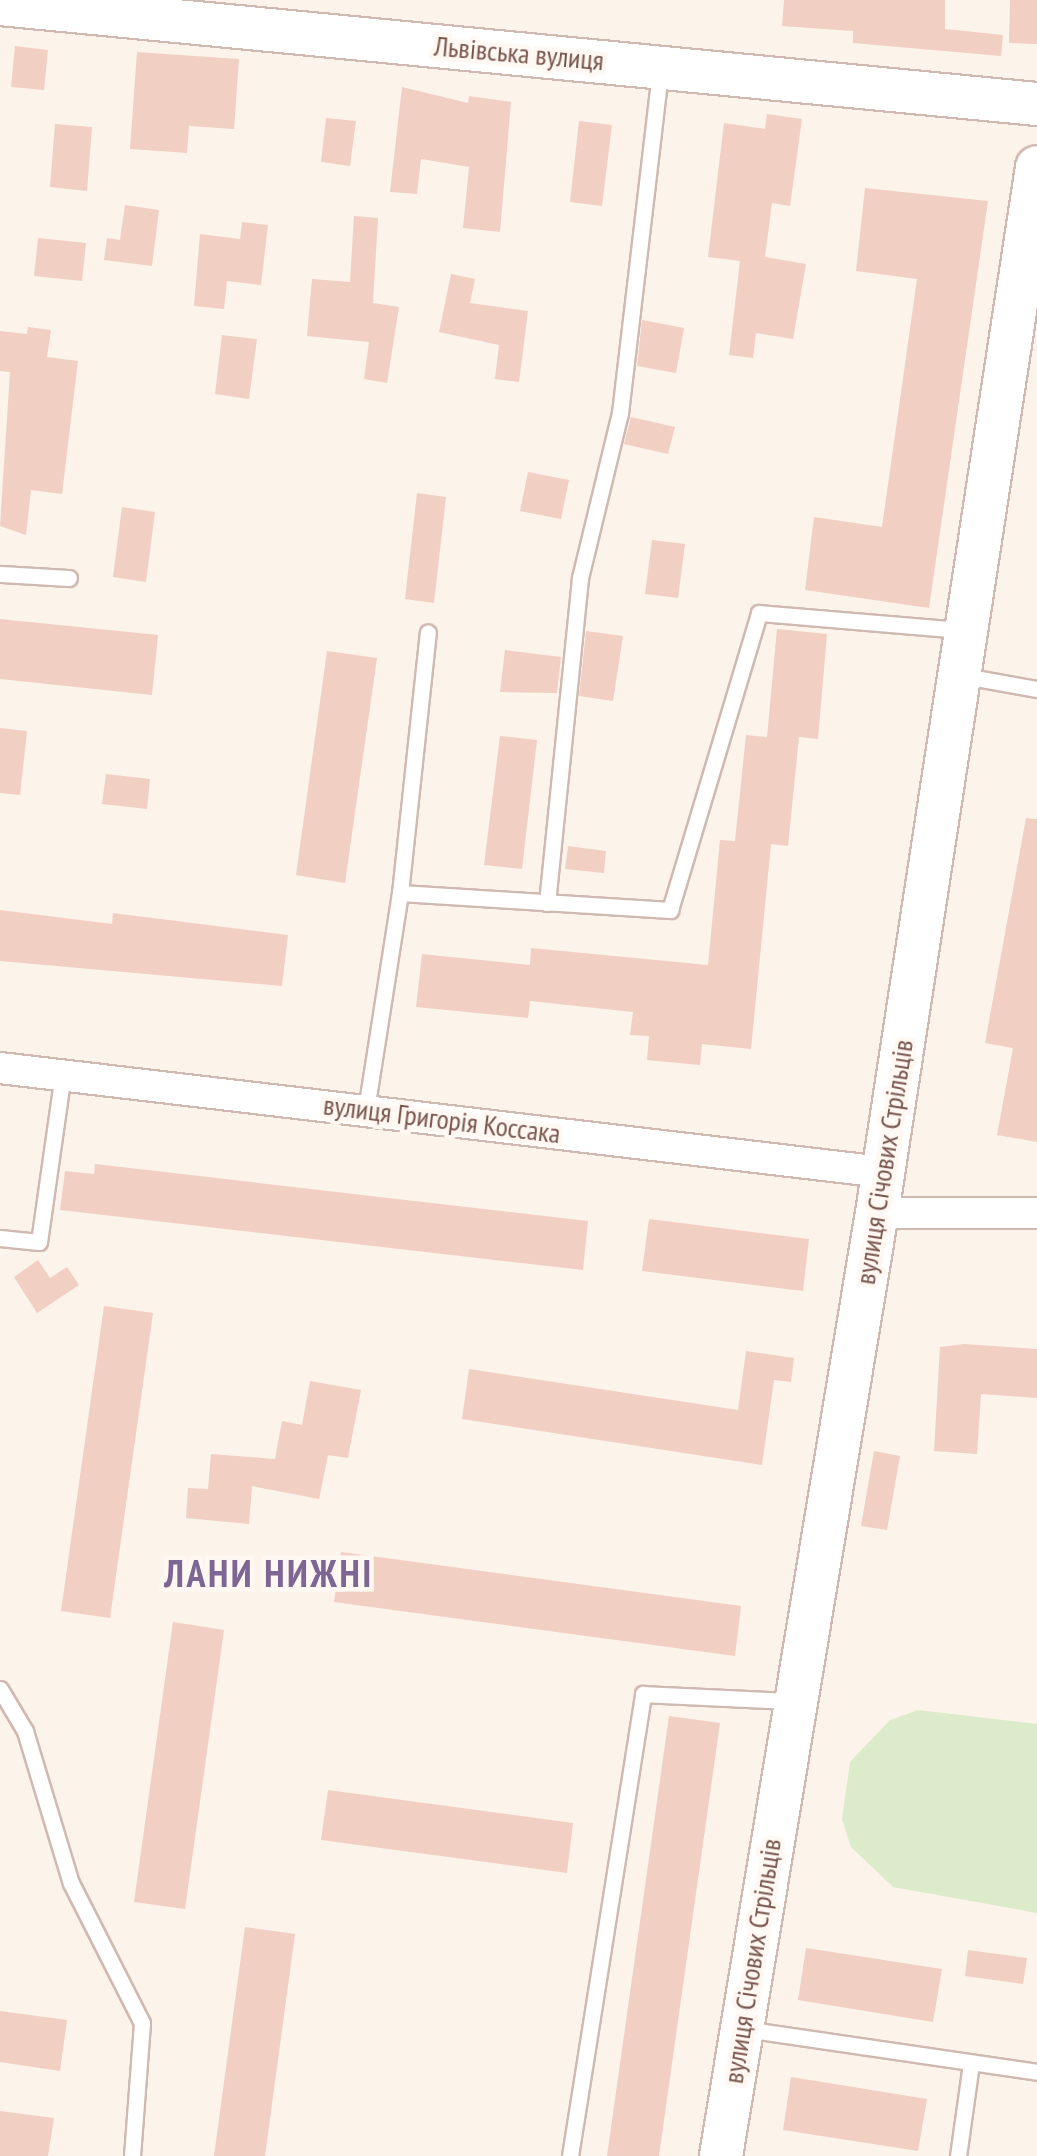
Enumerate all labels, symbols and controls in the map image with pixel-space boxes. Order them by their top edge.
street label: Львівська вулиця [433,29,605,77]
street label: вулиця Січових Стрільців [848,1037,920,1287]
street label: вулиця Григорія Коссака [322,1088,562,1150]
district label: ЛАНИ НИЖНІ [164,1550,374,1596]
street label: вулиця Січових Стрільців [716,1836,788,2086]

